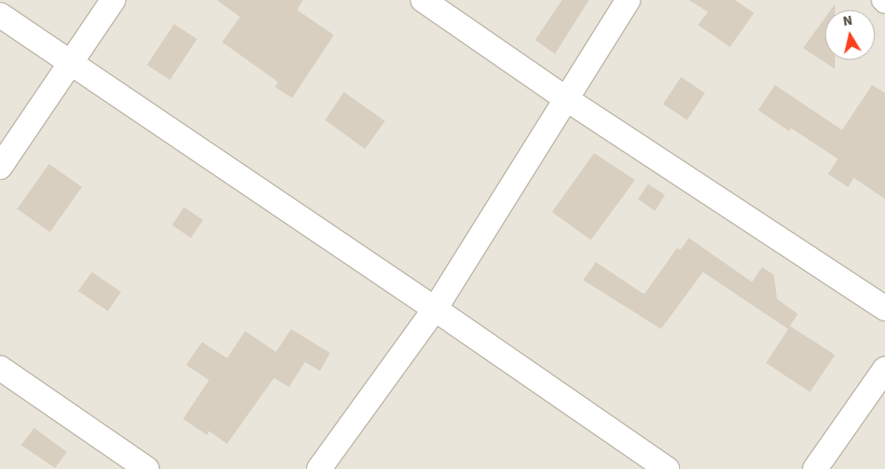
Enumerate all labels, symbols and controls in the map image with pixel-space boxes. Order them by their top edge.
north arrow [825,10,875,60]
text: N [842,11,854,32]

